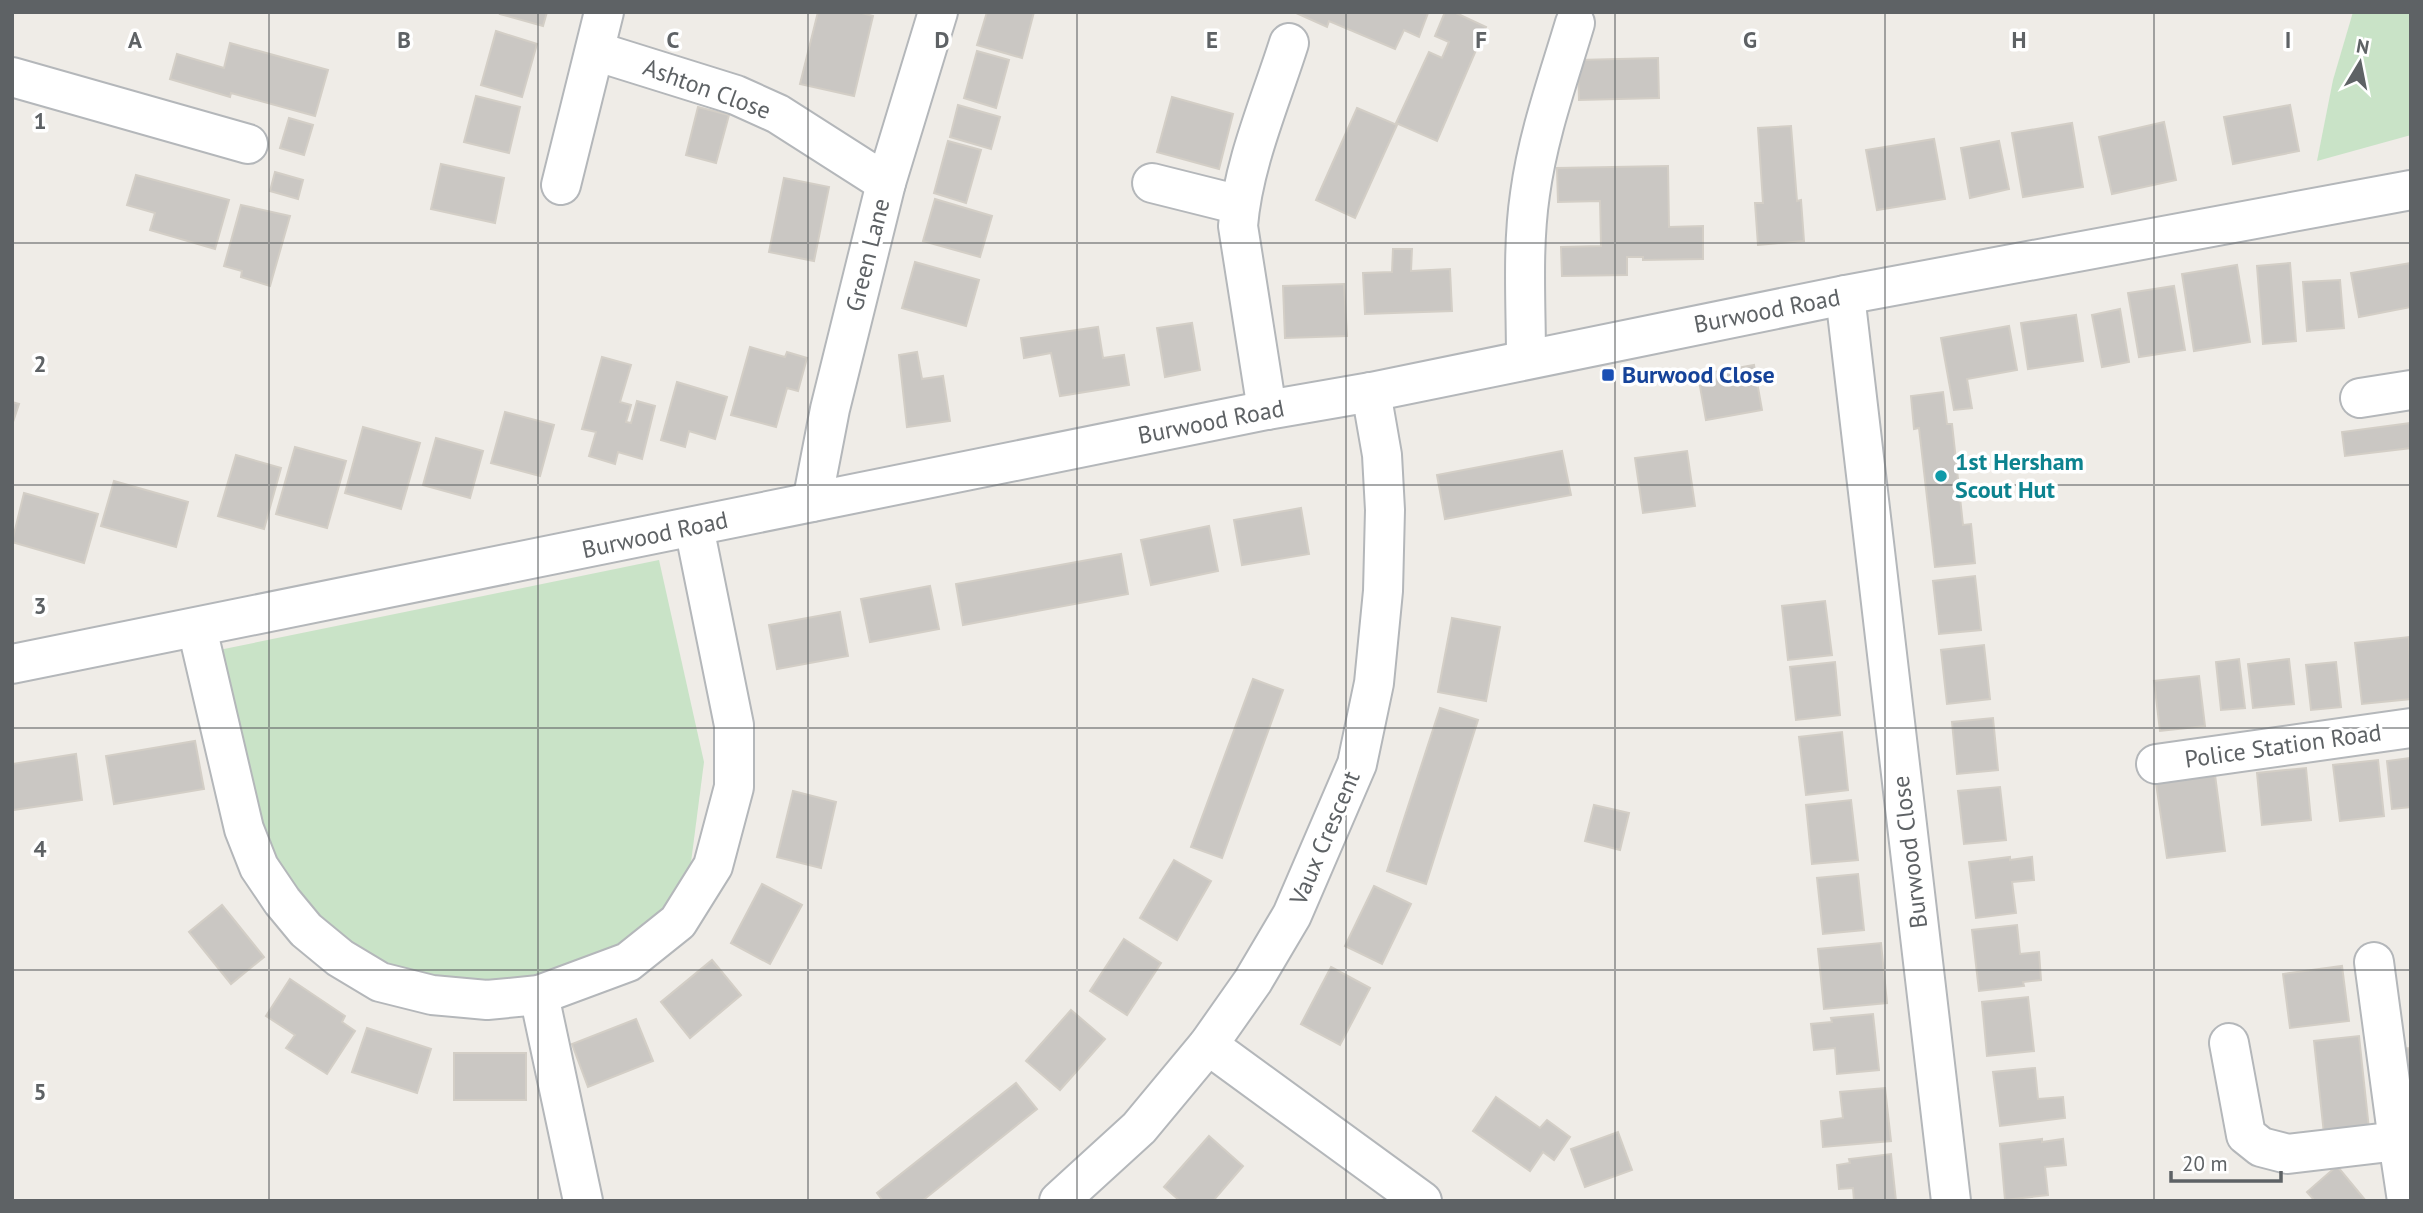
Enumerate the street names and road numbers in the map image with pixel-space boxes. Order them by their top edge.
street label: Ashton Close [639,51,775,126]
street label: Green Lane [838,195,897,315]
street label: Burwood Road [1691,281,1843,340]
street label: Burwood Road [1135,392,1287,451]
street label: Burwood Road [579,504,731,565]
street label: Police Station Road [2183,716,2383,775]
street label: Vaux Crescent [1282,766,1367,911]
street label: Burwood Close [1885,774,1934,930]

